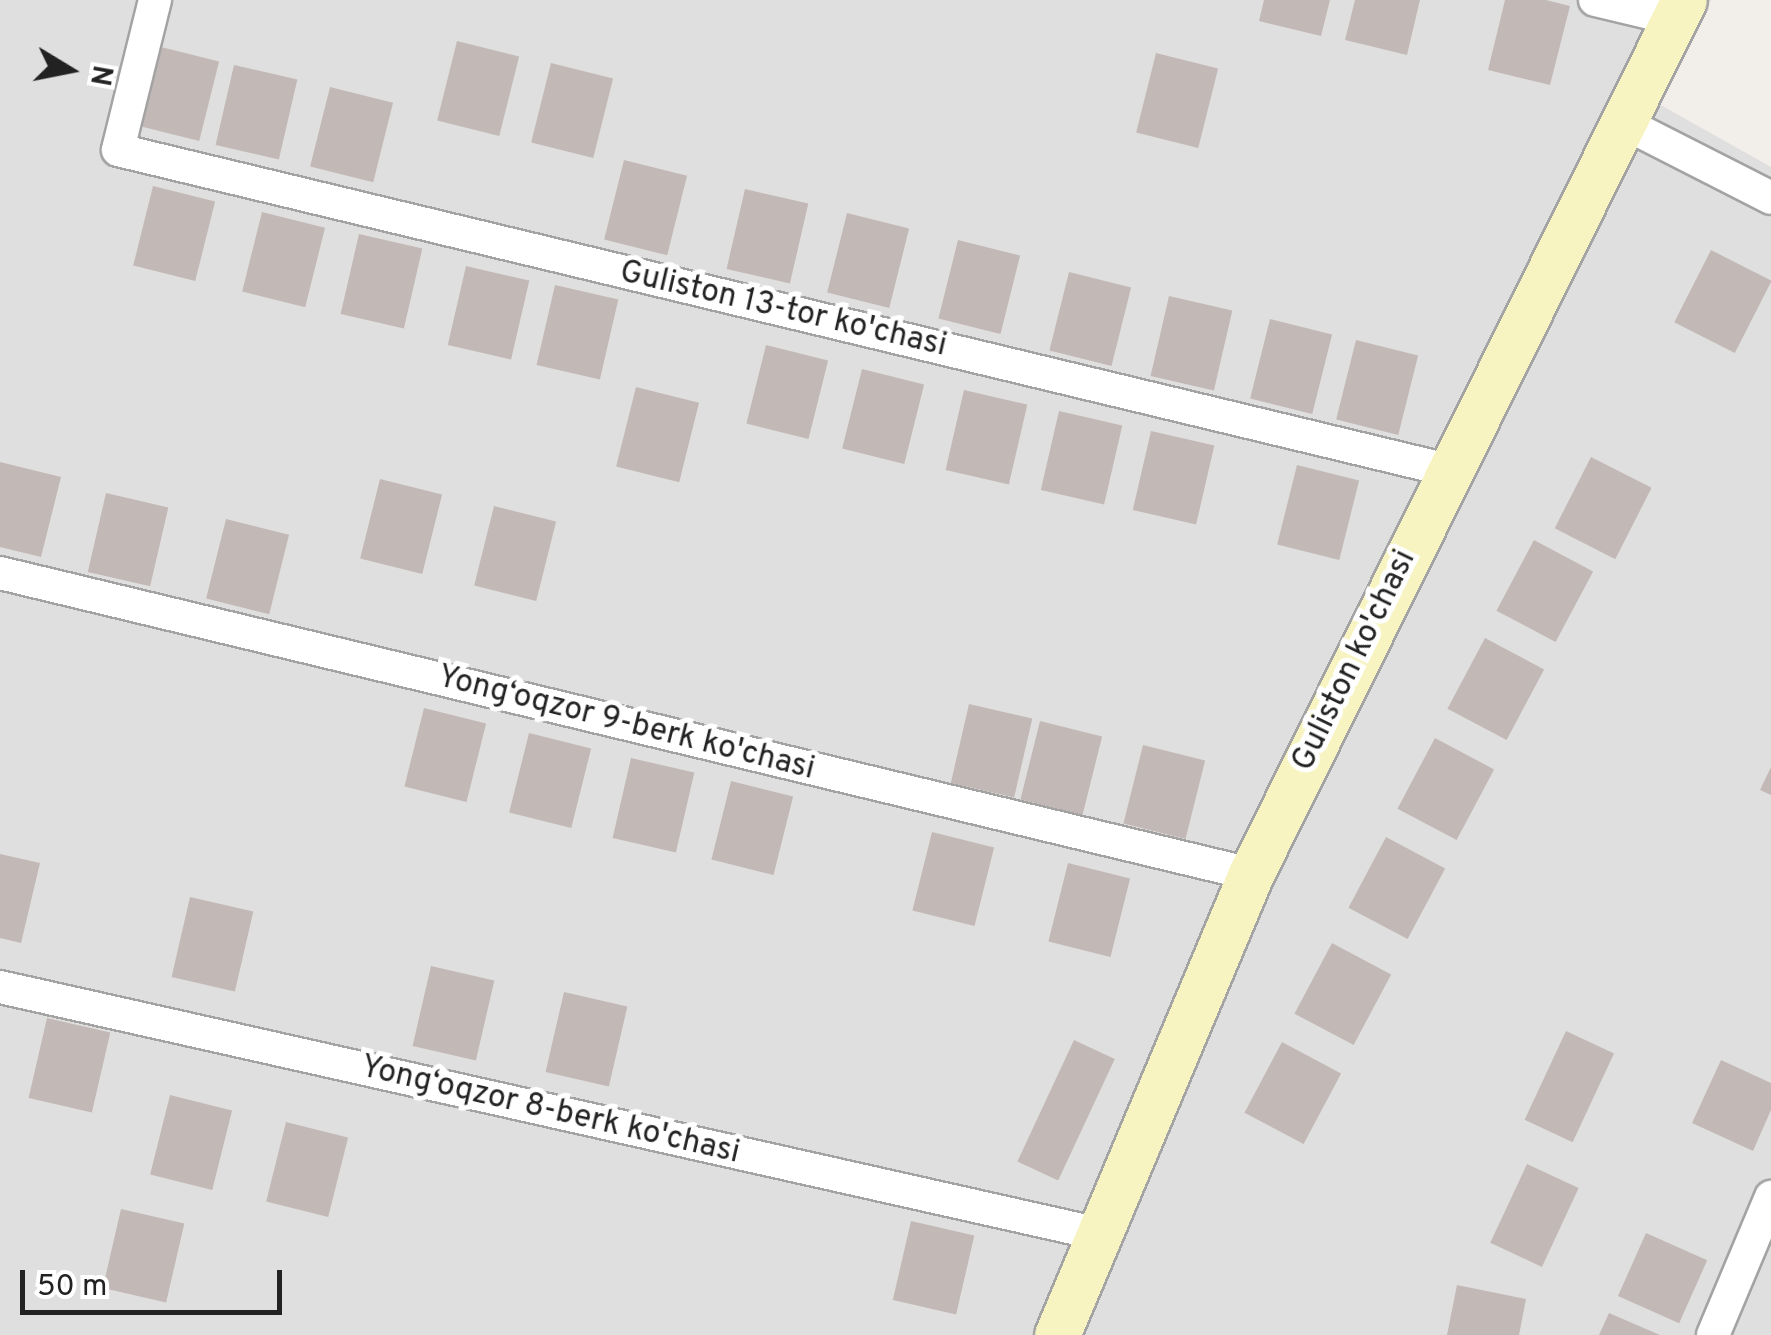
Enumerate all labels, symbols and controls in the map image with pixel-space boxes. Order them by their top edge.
north arrow [20,20,120,120]
text: N [80,62,119,88]
street label: Guliston 13-tor ko'chasi [616,254,950,366]
street label: Guliston ko'chasi [1285,544,1425,778]
street label: Yong‘oqzor 9-berk ko'chasi [433,659,819,789]
street label: Yong‘oqzor 8-berk ko'chasi [357,1049,743,1173]
scale bar [25,1250,288,1312]
text: 50 m [37,1269,107,1306]

